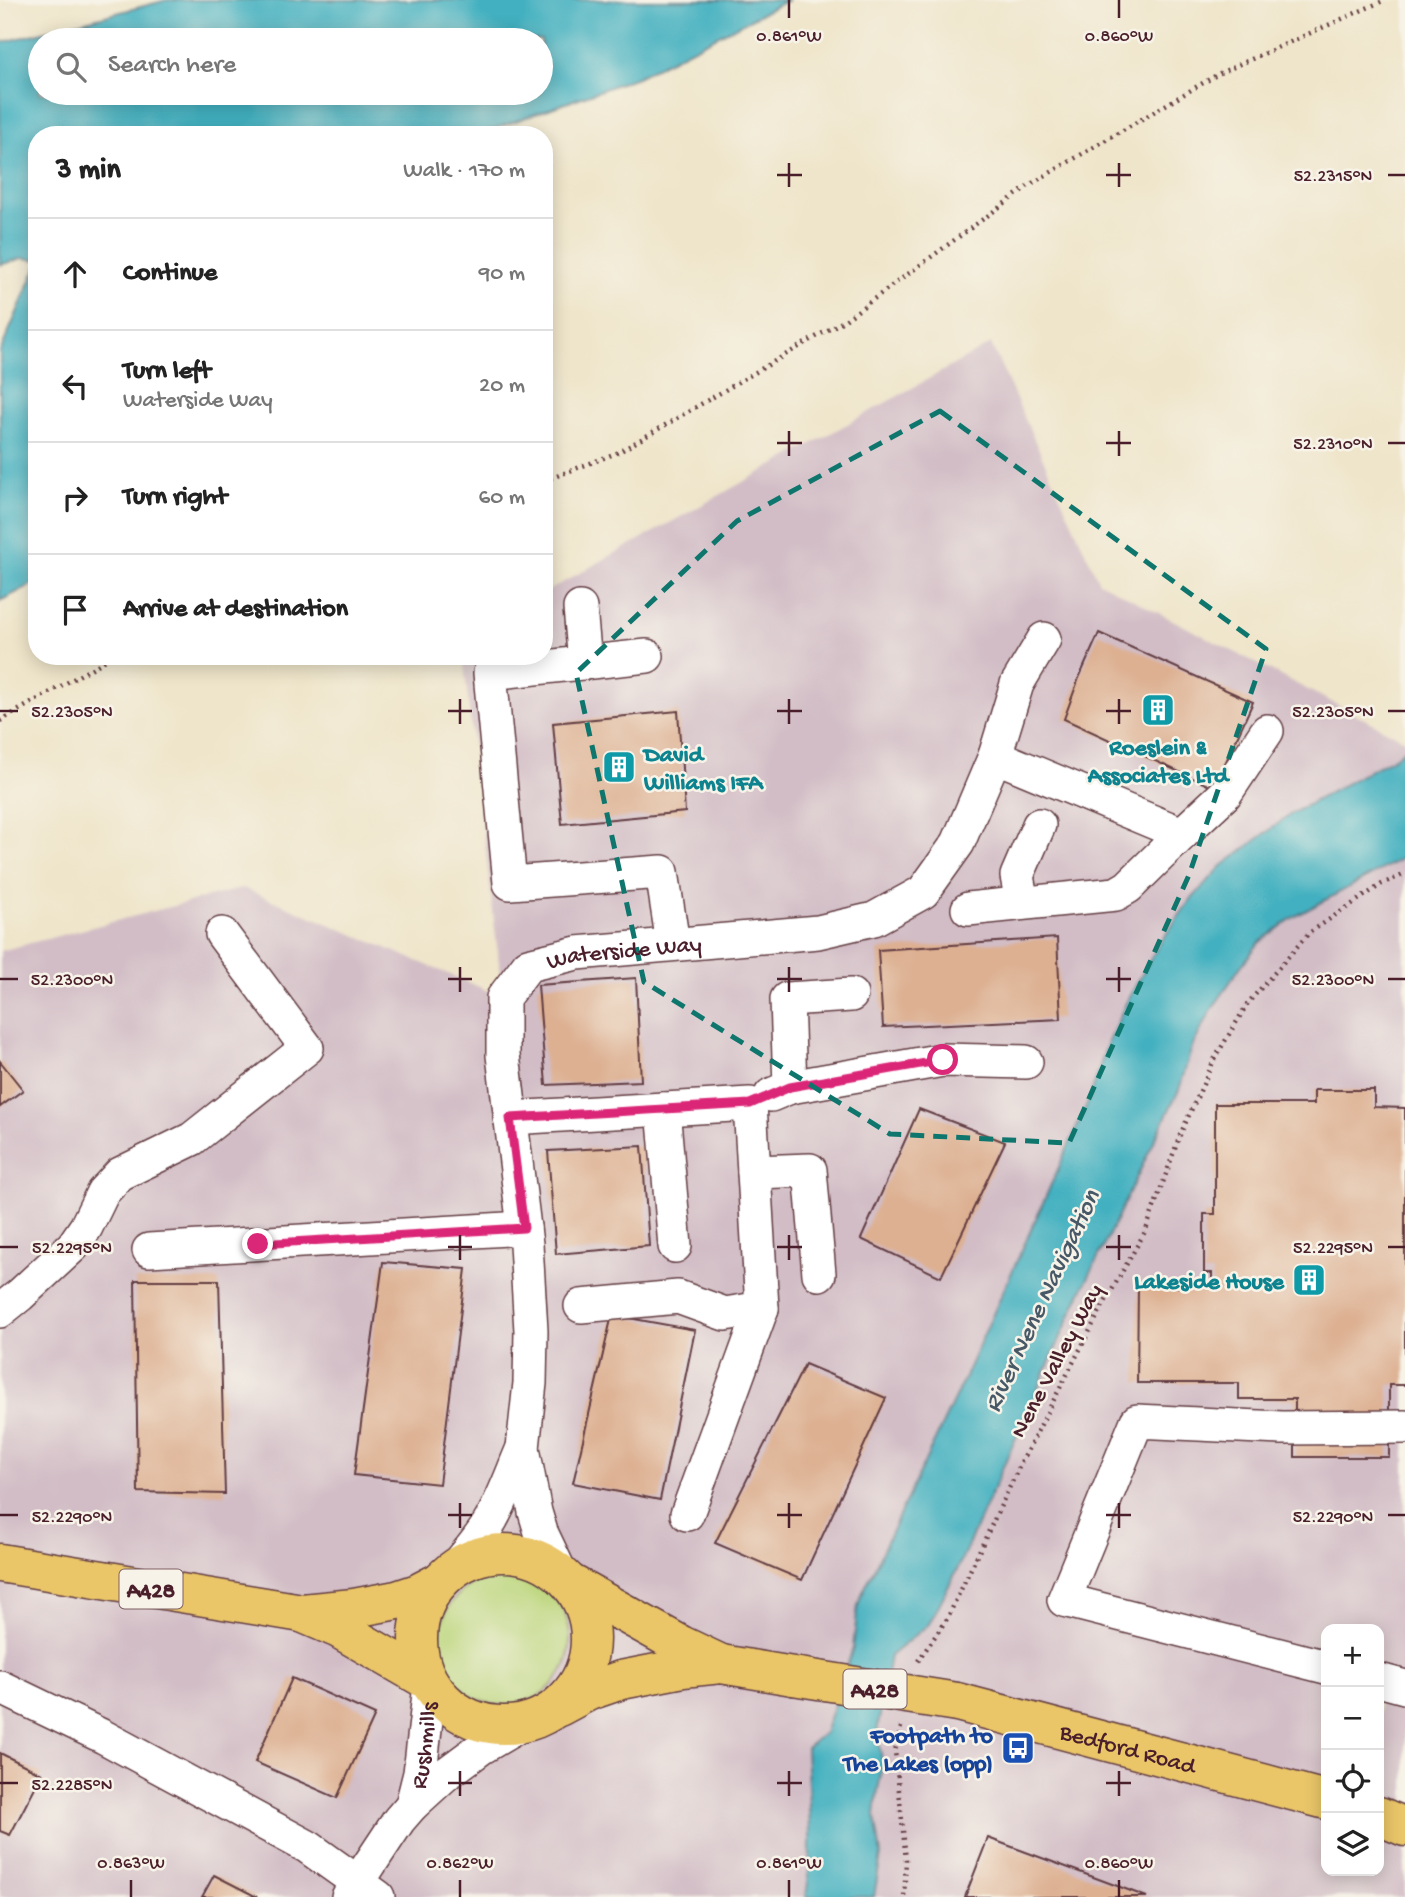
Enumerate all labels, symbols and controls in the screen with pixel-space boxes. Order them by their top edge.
text: 0.861°W [756,27,822,48]
text: 0.860°W [1085,27,1153,48]
search box [28,28,553,105]
icon: search [52,48,90,86]
text: Search here [108,51,236,82]
text: 3 min [56,154,121,189]
text: Walk · 170 m [403,158,525,185]
text: 52.2315°N [1294,167,1372,188]
icon: ahead [56,255,94,293]
text: Continue [123,259,217,290]
text: 90 m [479,261,525,288]
text: Turn left [123,357,211,388]
icon: left [56,367,94,405]
text: 20 m [479,373,525,400]
text: Waterside Way [123,388,273,415]
text: 52.2310°N [1293,435,1373,456]
icon: right [56,479,94,517]
text: Turn right [123,483,227,514]
text: 60 m [479,485,525,512]
icon: arrive [56,591,94,629]
text: Arrive at destination [123,595,348,626]
building icon: Roeslein & Associates Ltd [1139,691,1177,729]
text: 52.2305°N [31,703,113,724]
text: 52.2305°N [1292,703,1374,724]
place label: Roeslein & Associates Ltd [1087,735,1231,792]
place label: David Williams IFA [642,742,764,799]
building icon: David Williams IFA [600,748,638,786]
street label: Waterside Way [544,931,703,978]
text: 52.2300°N [31,971,113,992]
text: 52.2300°N [1292,971,1374,992]
route start [927,1044,958,1075]
water label: River Nene Navigation [979,1185,1109,1418]
route end [242,1228,273,1259]
text: 52.2295°N [32,1239,112,1260]
text: 52.2295°N [1293,1239,1373,1260]
building icon: Lakeside House [1290,1261,1328,1299]
place label: Lakeside House [1134,1269,1286,1298]
street label: Nene Valley Way [1005,1280,1111,1444]
text: 52.2290°N [32,1508,112,1529]
text: 52.2290°N [1293,1508,1373,1529]
road number: A428 [120,1570,182,1608]
map controls [1321,1624,1384,1876]
button: + [1321,1624,1384,1687]
road number: A428 [844,1670,906,1708]
button: − [1321,1687,1384,1750]
street label: Rushmills [406,1699,446,1793]
street label: Bedford Road [1055,1719,1200,1783]
place label: Footpath to The Lakes (opp) [841,1723,994,1780]
bus stop icon: Footpath to The Lakes (opp) [999,1729,1037,1767]
button: locate [1321,1750,1384,1813]
text: 52.2285°N [32,1776,112,1797]
button: layers [1321,1813,1384,1876]
text: 0.863°W [97,1854,165,1875]
text: 0.862°W [426,1854,494,1875]
text: 0.861°W [756,1854,822,1875]
text: 0.860°W [1085,1854,1153,1875]

